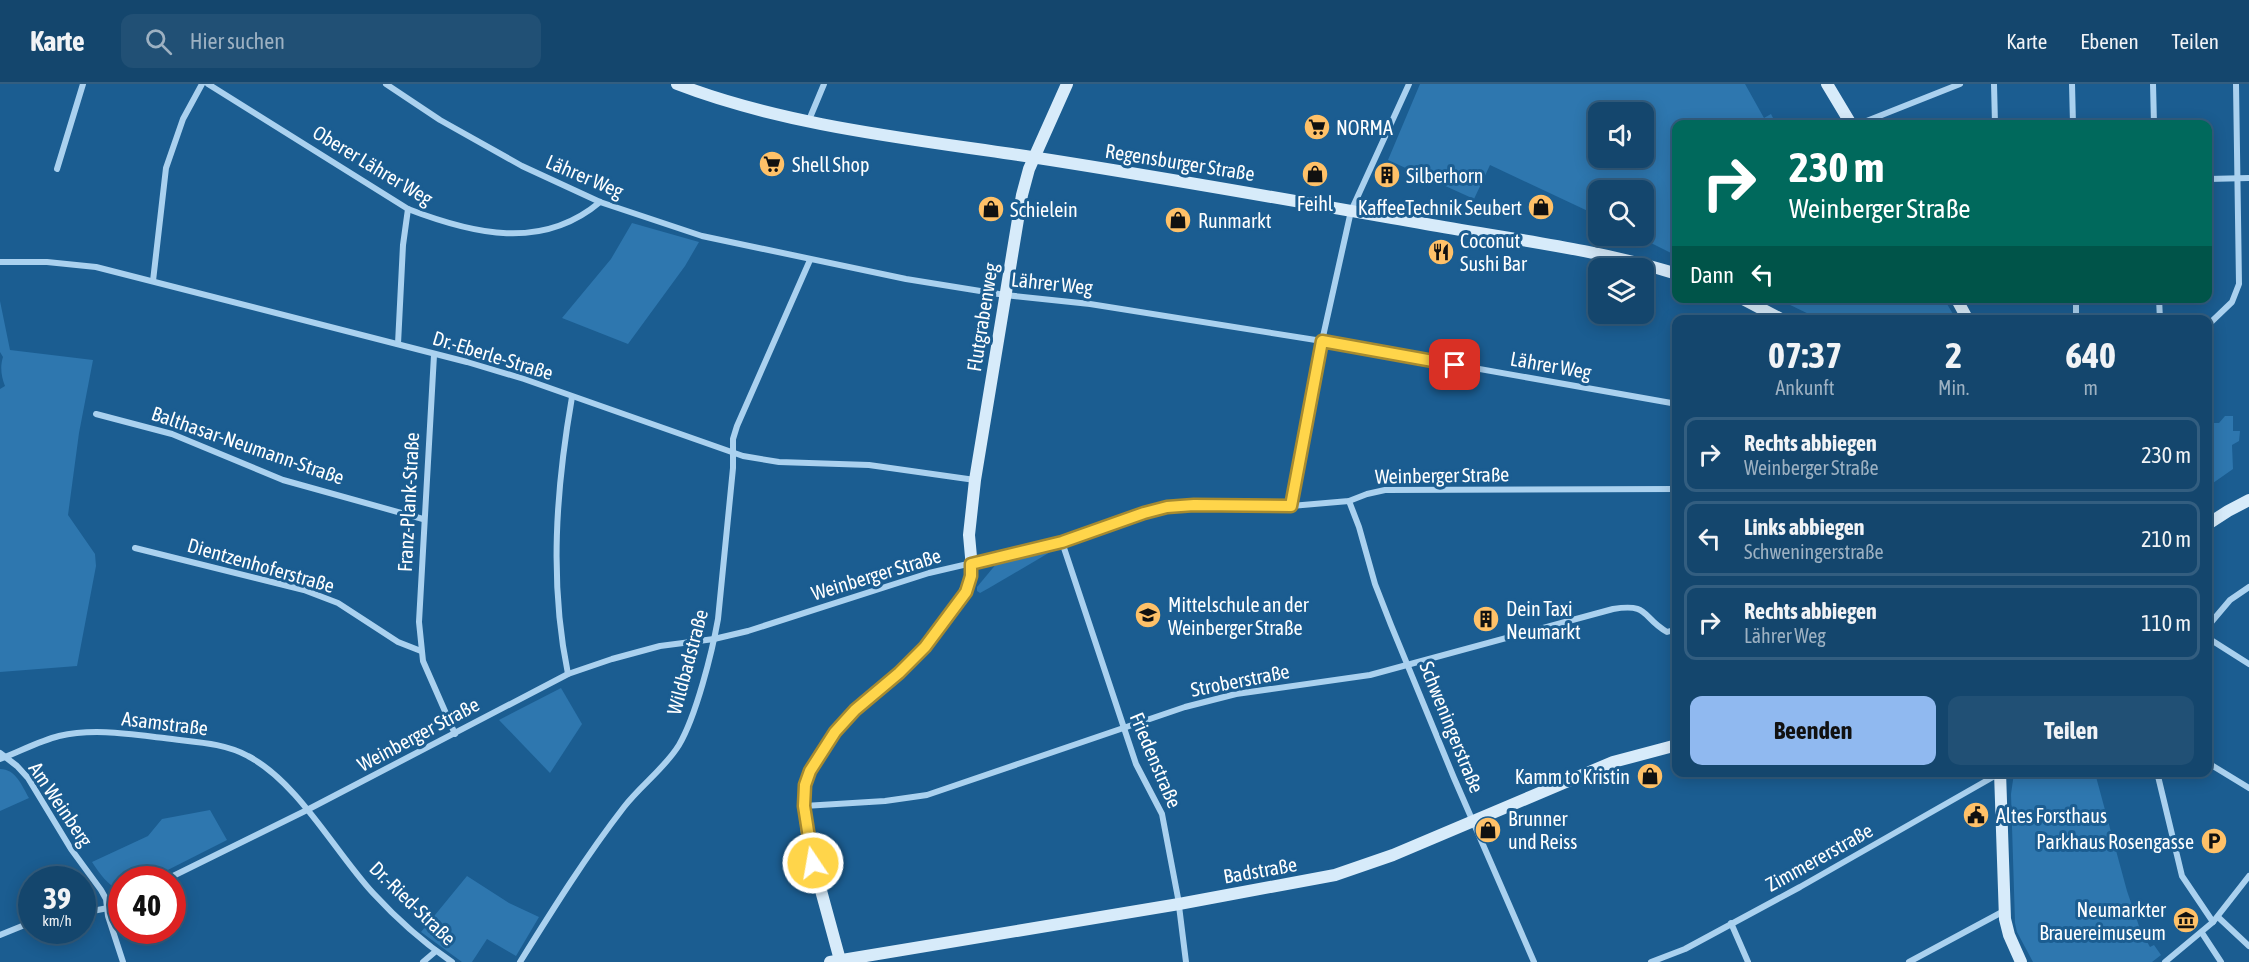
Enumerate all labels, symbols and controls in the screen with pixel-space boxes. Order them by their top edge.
search box [121,14,541,68]
text: Karte [30,25,85,57]
icon: search [142,25,175,58]
text: Hier suchen [190,28,285,54]
text: Karte [2006,29,2047,53]
text: Ebenen [2080,29,2139,53]
text: Teilen [2172,29,2219,53]
map controls [1588,102,1654,324]
button: sound [1588,102,1654,168]
supermarket icon: NORMA [1302,112,1332,142]
place label: NORMA [1336,116,1393,139]
street label: Oberer Lährer Weg [309,120,437,210]
street label: Regensburger Straße [1104,139,1256,185]
text: 230 m [1789,143,1884,191]
icon: right [1690,144,1768,222]
street label: Lährer Weg [543,149,628,203]
supermarket icon: Shell Shop [757,149,787,179]
place label: Shell Shop [792,153,870,176]
shop icon: Feihl [1300,159,1330,189]
building icon: Silberhorn [1372,160,1402,190]
place label: Silberhorn [1406,164,1483,187]
button: search [1588,180,1654,246]
place label: Feihl [1297,192,1334,215]
shop icon: KaffeeTechnik Seubert [1526,192,1556,222]
text: Weinberger Straße [1789,193,1971,224]
shop icon: Schielein [976,194,1006,224]
place label: KaffeeTechnik Seubert [1358,196,1522,219]
place label: Schielein [1010,198,1078,221]
shop icon: Runmarkt [1163,205,1193,235]
place label: Runmarkt [1198,209,1272,232]
place label: Coconut Sushi Bar [1460,229,1528,275]
restaurant icon: Coconut Sushi Bar [1426,237,1456,267]
button: layers [1588,258,1654,324]
icon: left [1746,258,1779,291]
street label: Flutgrabenweg [962,261,1002,373]
text: Dann [1690,262,1734,288]
street label: Lährer Weg [1010,267,1094,299]
street label: Dr.-Eberle-Straße [430,326,556,384]
text: 07:37 [1768,334,1842,376]
text: 2 [1945,334,1962,376]
text: 640 [2065,334,2116,376]
pin [1429,339,1480,390]
street label: Lährer Weg [1509,347,1594,384]
icon: arrive [1438,348,1471,381]
text: Ankunft [1776,376,1834,399]
text: Min. [1938,376,1969,399]
text: m [2083,376,2098,399]
street label: Balthasar-Neumann-Straße [149,401,347,489]
text: Rechts abbiegen [1744,430,1877,456]
street label: Franz-Plank-Straße [393,432,423,572]
icon: right [1693,438,1726,471]
text: 230 m [2141,442,2191,468]
text: Weinberger Straße [1744,456,1879,479]
street label: Weinberger Straße [1375,462,1509,488]
text: Links abbiegen [1744,514,1865,540]
icon: left [1693,522,1726,555]
text: 210 m [2141,526,2191,552]
street label: Dientzenhoferstraße [185,533,337,597]
text: Schweningerstraße [1744,540,1884,563]
street label: Weinberger Straße [808,543,944,605]
place label: Mittelschule an der Weinberger Straße [1168,593,1310,639]
place label: Dein Taxi Neumarkt [1506,597,1581,643]
text: Rechts abbiegen [1744,598,1877,624]
school or university icon: Mittelschule an der Weinberger Straße [1133,600,1163,630]
building icon: Dein Taxi Neumarkt [1471,604,1501,634]
icon: right [1693,606,1726,639]
street label: Wildbadstraße [662,607,712,717]
text: 110 m [2141,610,2191,636]
text: Lährer Weg [1744,624,1826,647]
street label: Schweningerstraße [1415,658,1489,796]
street label: Stroberstraße [1189,659,1291,701]
street label: Weinberger Straße [353,692,483,776]
button: Beenden [1690,696,1936,765]
button: Teilen [1948,696,2194,765]
street label: Asamstraße [121,706,209,740]
street label: Friedenstraße [1126,709,1186,811]
street label: Am Weinberg [24,757,98,851]
shop icon: Kamm to Kristin [1635,761,1665,791]
place label: Kamm to Kristin [1515,765,1630,788]
public building icon: Altes Forsthaus [1961,800,1991,830]
place label: Altes Forsthaus [1996,804,2107,827]
place label: Brunner und Reiss [1508,807,1577,853]
shop icon: Brunner und Reiss [1473,815,1503,845]
street label: Zimmererstraße [1762,818,1876,896]
parking icon: Parkhaus Rosengasse [2199,826,2229,856]
place label: Parkhaus Rosengasse [2036,830,2194,853]
position arrow [781,831,845,895]
street label: Badstraße [1221,852,1299,888]
street label: Dr.-Ried-Straße [365,856,461,950]
speed limit sign: 40 [108,866,186,944]
text: 39 [43,881,71,915]
place label: Neumarkter Brauereimuseum [2039,898,2167,944]
museum icon: Neumarkter Brauereimuseum [2171,905,2201,935]
text: km/h [42,912,72,929]

